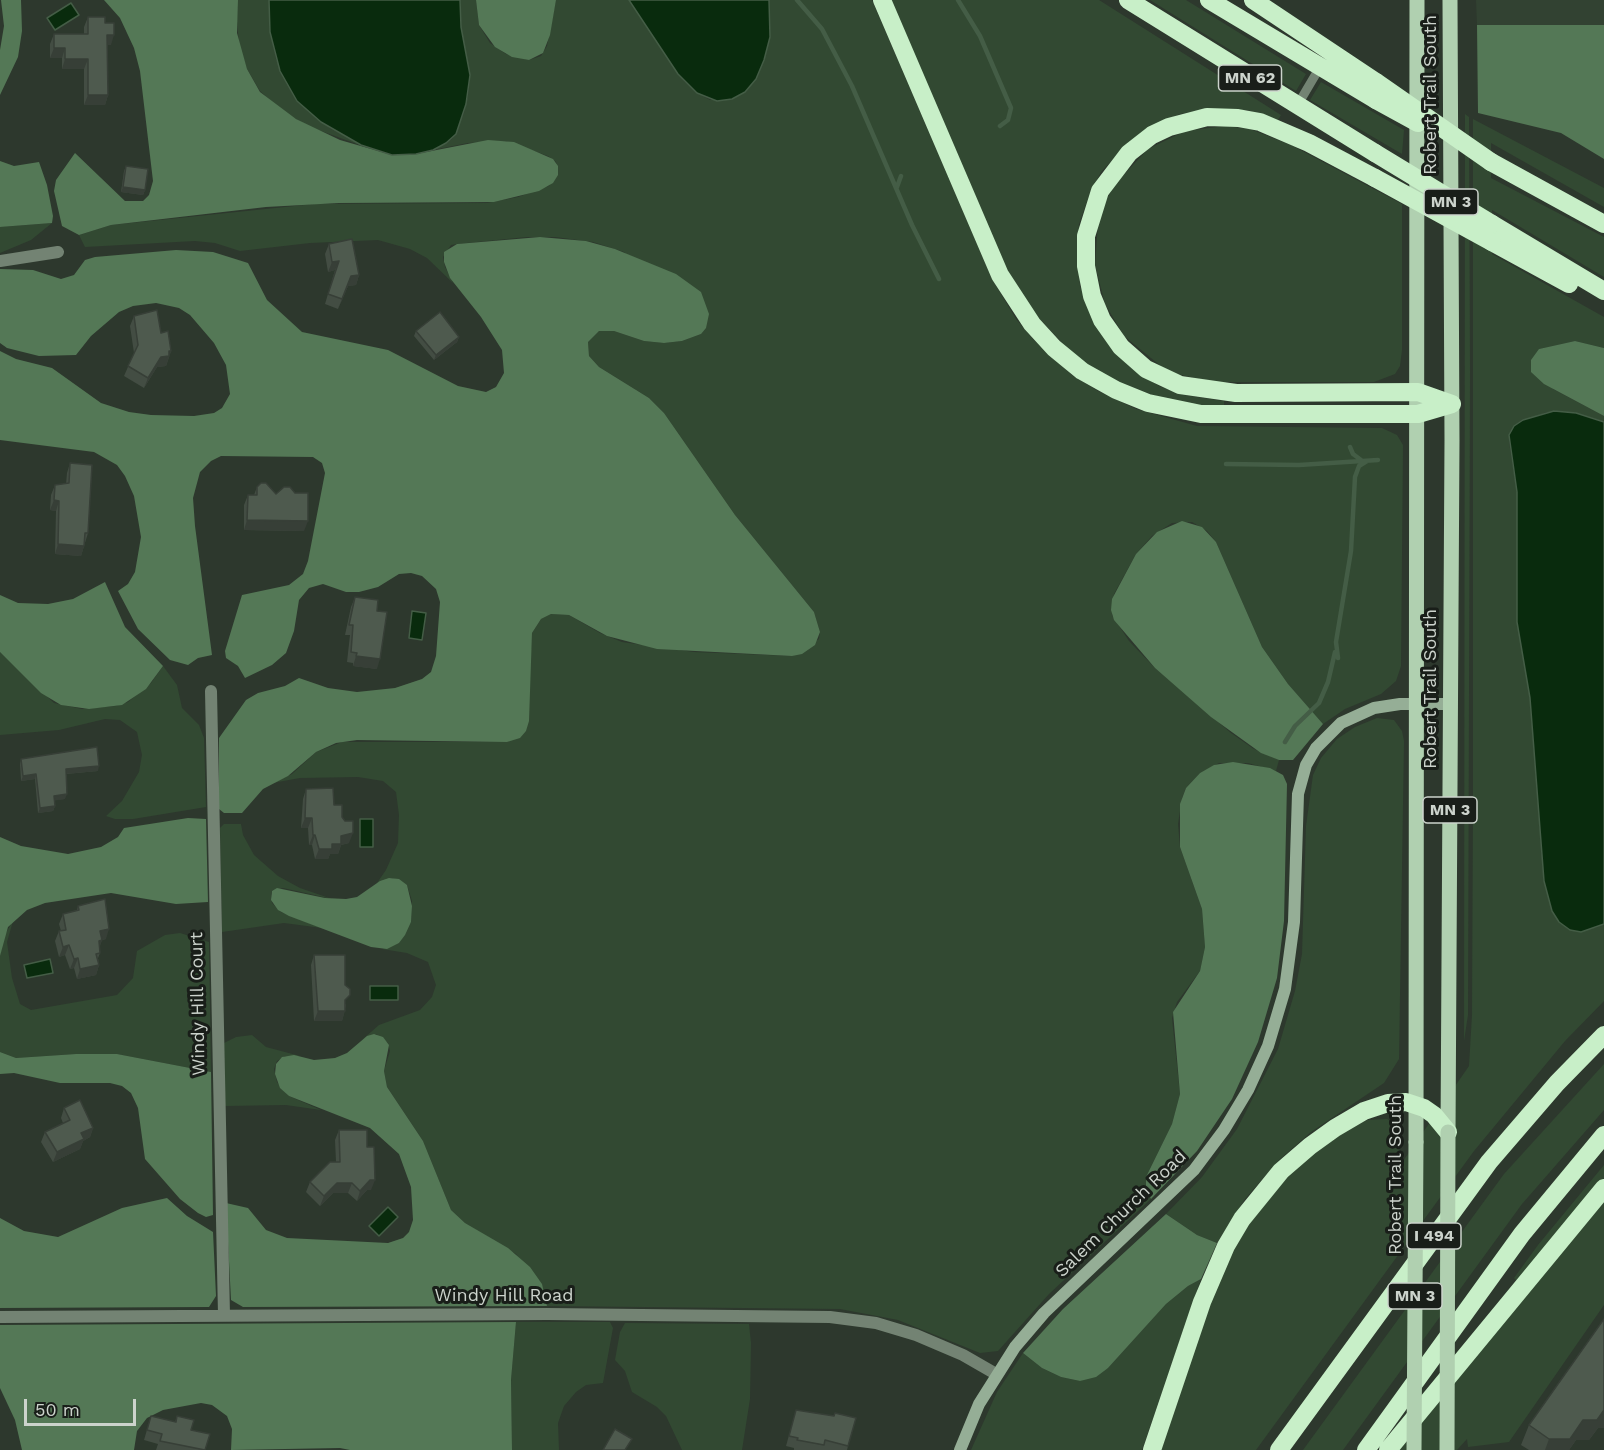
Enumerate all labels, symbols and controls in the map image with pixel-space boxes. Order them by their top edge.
street label: Robert Trail South [1420,15,1442,175]
road number: MN 62 [1218,65,1282,91]
road number: MN 3 [1424,189,1478,215]
street label: Robert Trail South [1420,609,1442,769]
road number: MN 3 [1423,797,1477,823]
street label: Windy Hill Court [186,932,210,1076]
street label: Robert Trail South [1385,1095,1407,1255]
street label: Salem Church Road [1051,1146,1191,1282]
road number: I 494 [1407,1223,1461,1249]
road number: MN 3 [1388,1283,1442,1309]
street label: Windy Hill Road [434,1285,574,1307]
scale bar [27,1387,140,1425]
text: 50 m [35,1399,80,1420]

